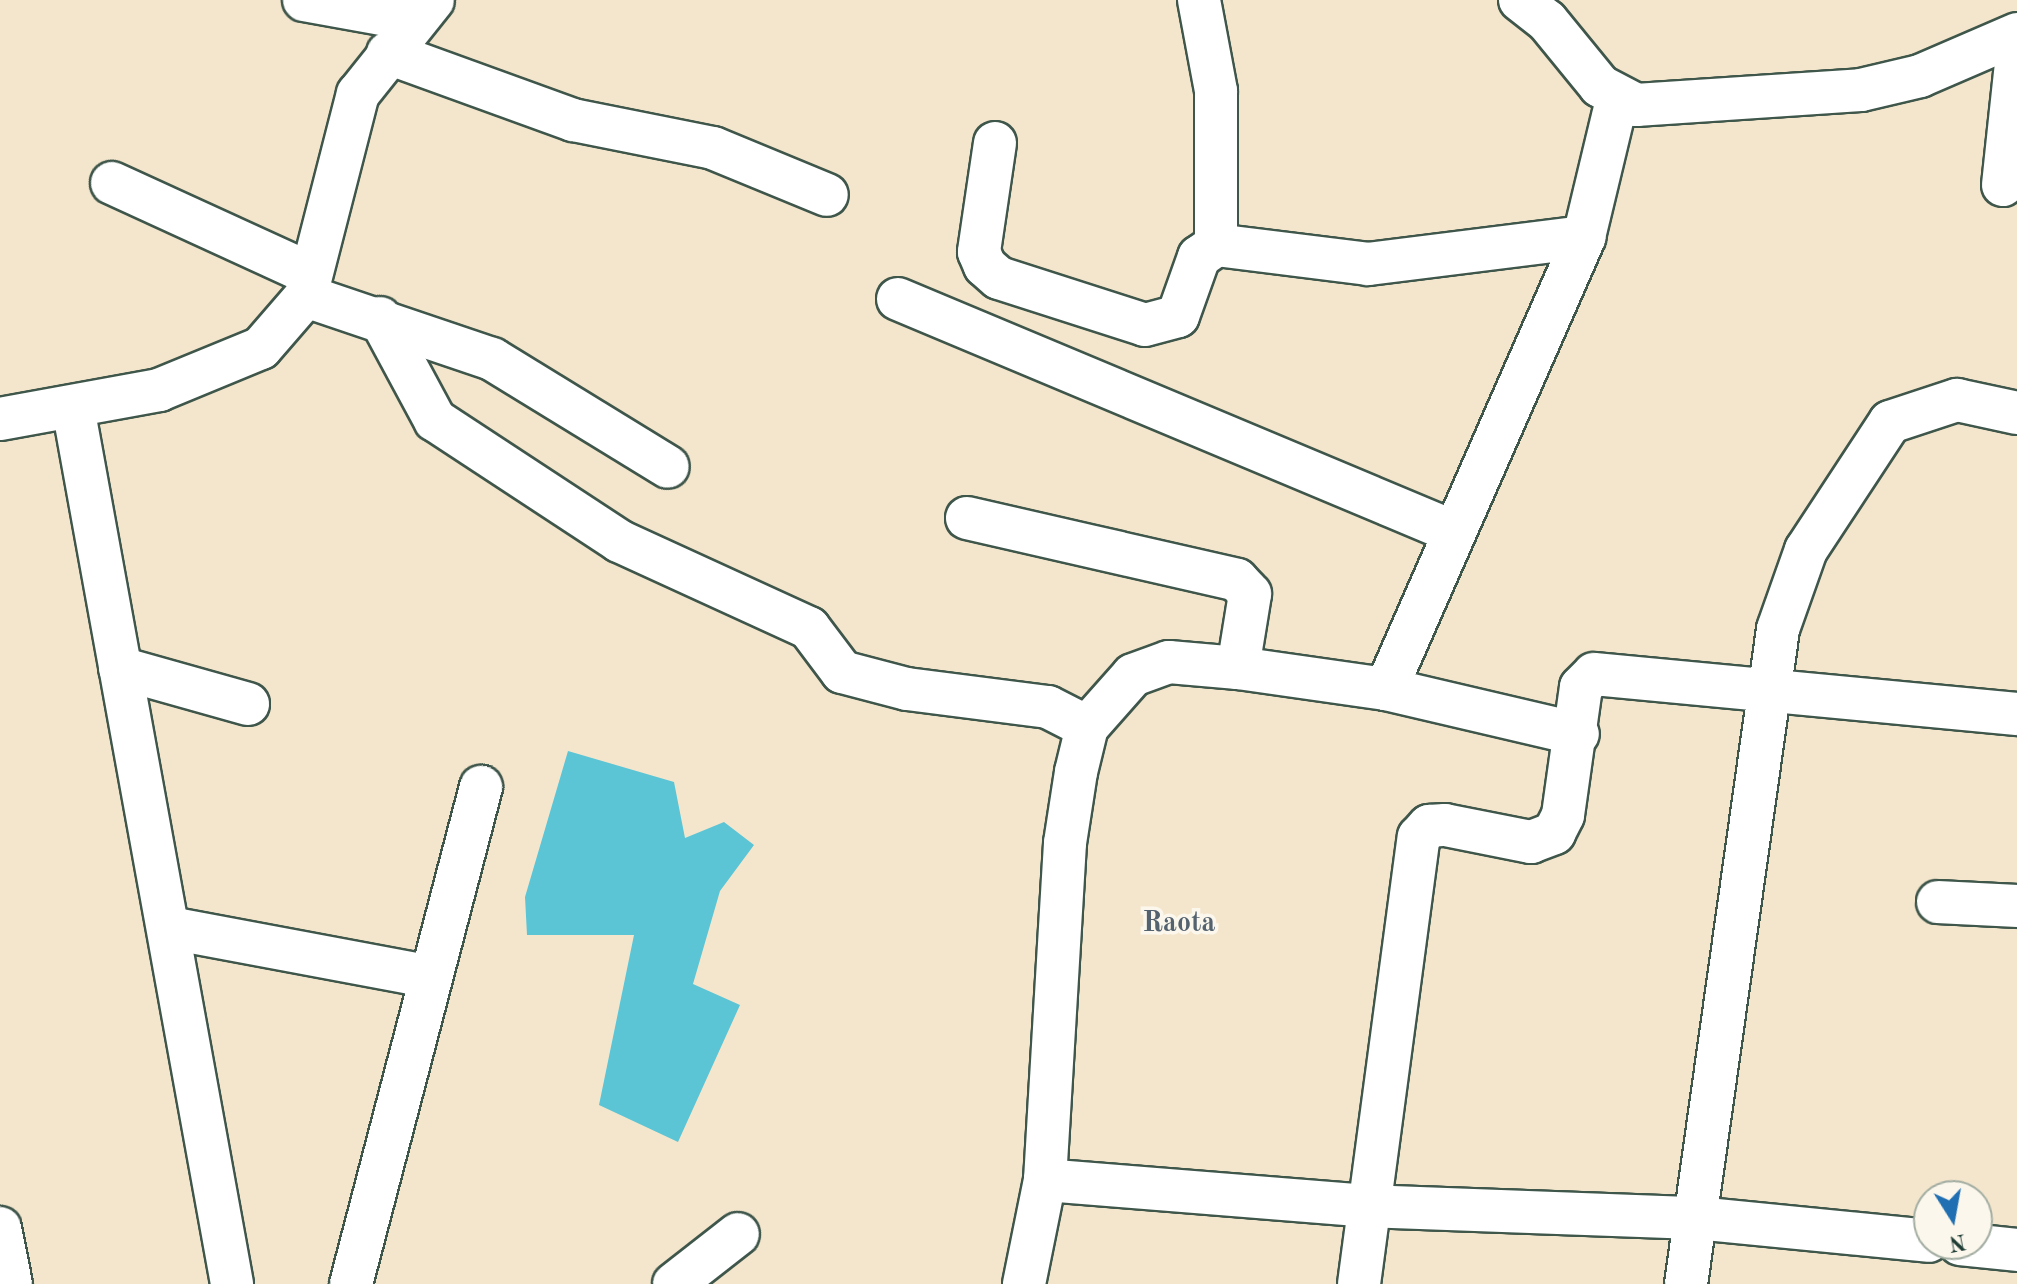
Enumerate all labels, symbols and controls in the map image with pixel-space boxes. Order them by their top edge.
district label: Raota [1142,907,1216,941]
north arrow [1913,1180,1993,1260]
text: N [1947,1229,1968,1254]

